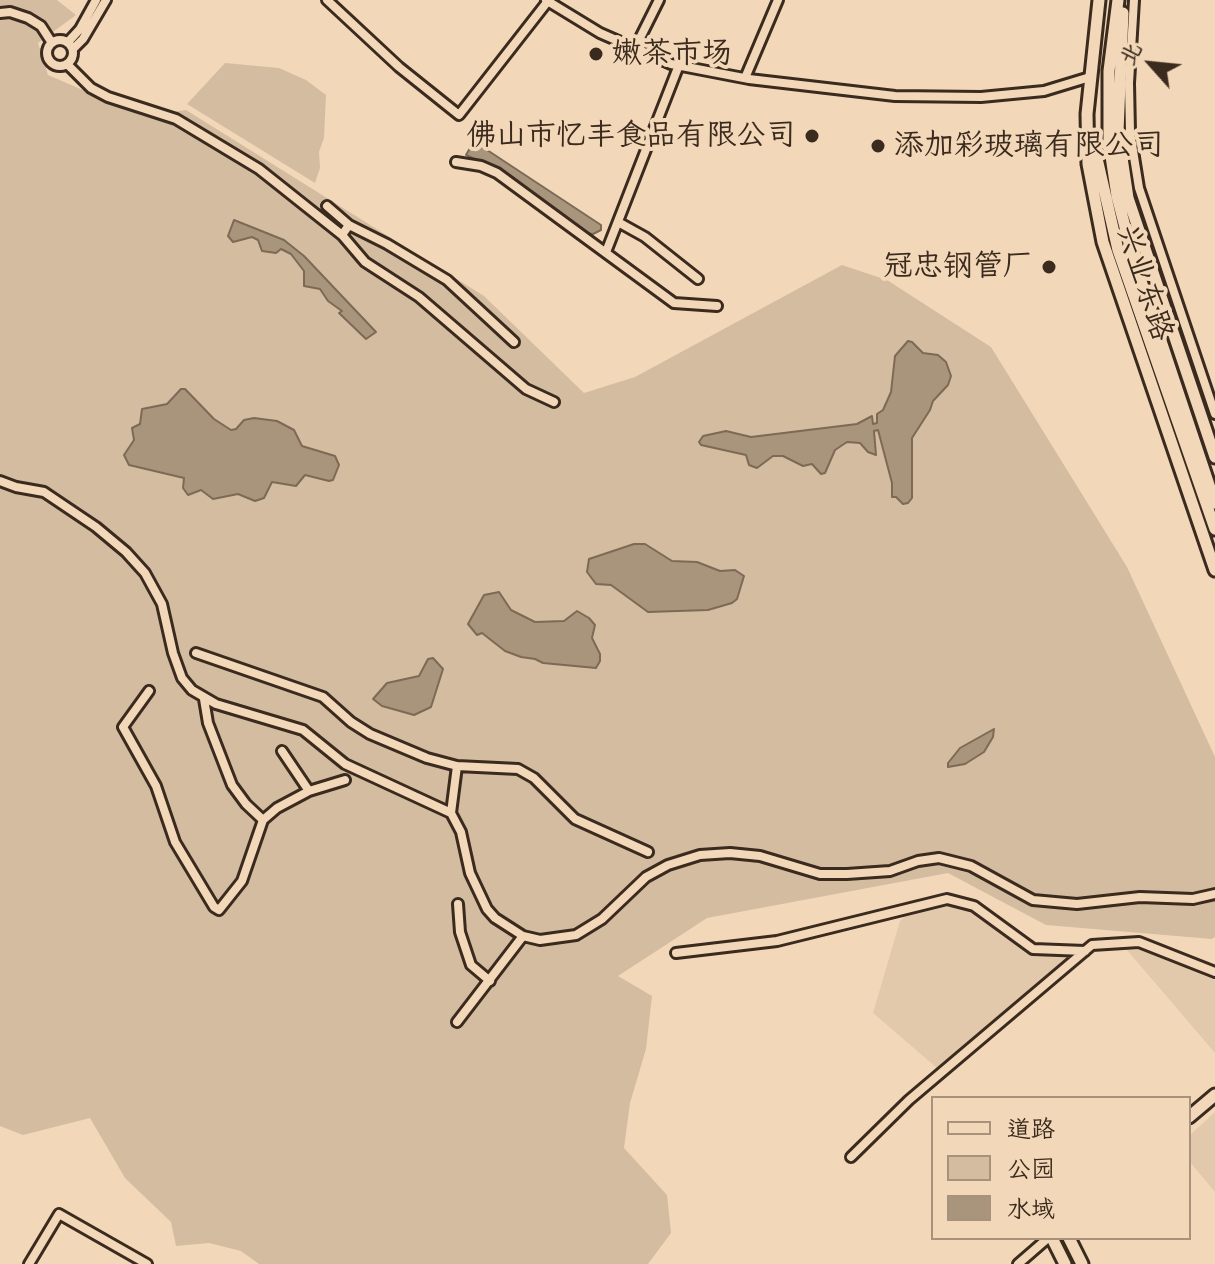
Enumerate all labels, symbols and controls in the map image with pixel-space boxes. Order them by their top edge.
north arrow [1111,24,1191,104]
place label: 嫩茶市场 [612,36,732,72]
text: 北 [1111,36,1148,70]
marker: 嫩茶市场 [587,45,605,63]
place label: 佛山市忆丰食品有限公司 [466,118,796,154]
marker: 佛山市忆丰食品有限公司 [803,127,821,145]
place label: 添加彩玻璃有限公司 [894,128,1164,164]
marker: 添加彩玻璃有限公司 [869,137,887,155]
street label: 兴业东路 [1108,220,1180,346]
place label: 冠忠钢管厂 [883,249,1033,285]
marker: 冠忠钢管厂 [1040,258,1058,276]
legend [931,1096,1191,1240]
text: 道路 [1007,1112,1055,1144]
text: 公园 [1007,1152,1055,1184]
text: 水域 [1007,1192,1055,1224]

